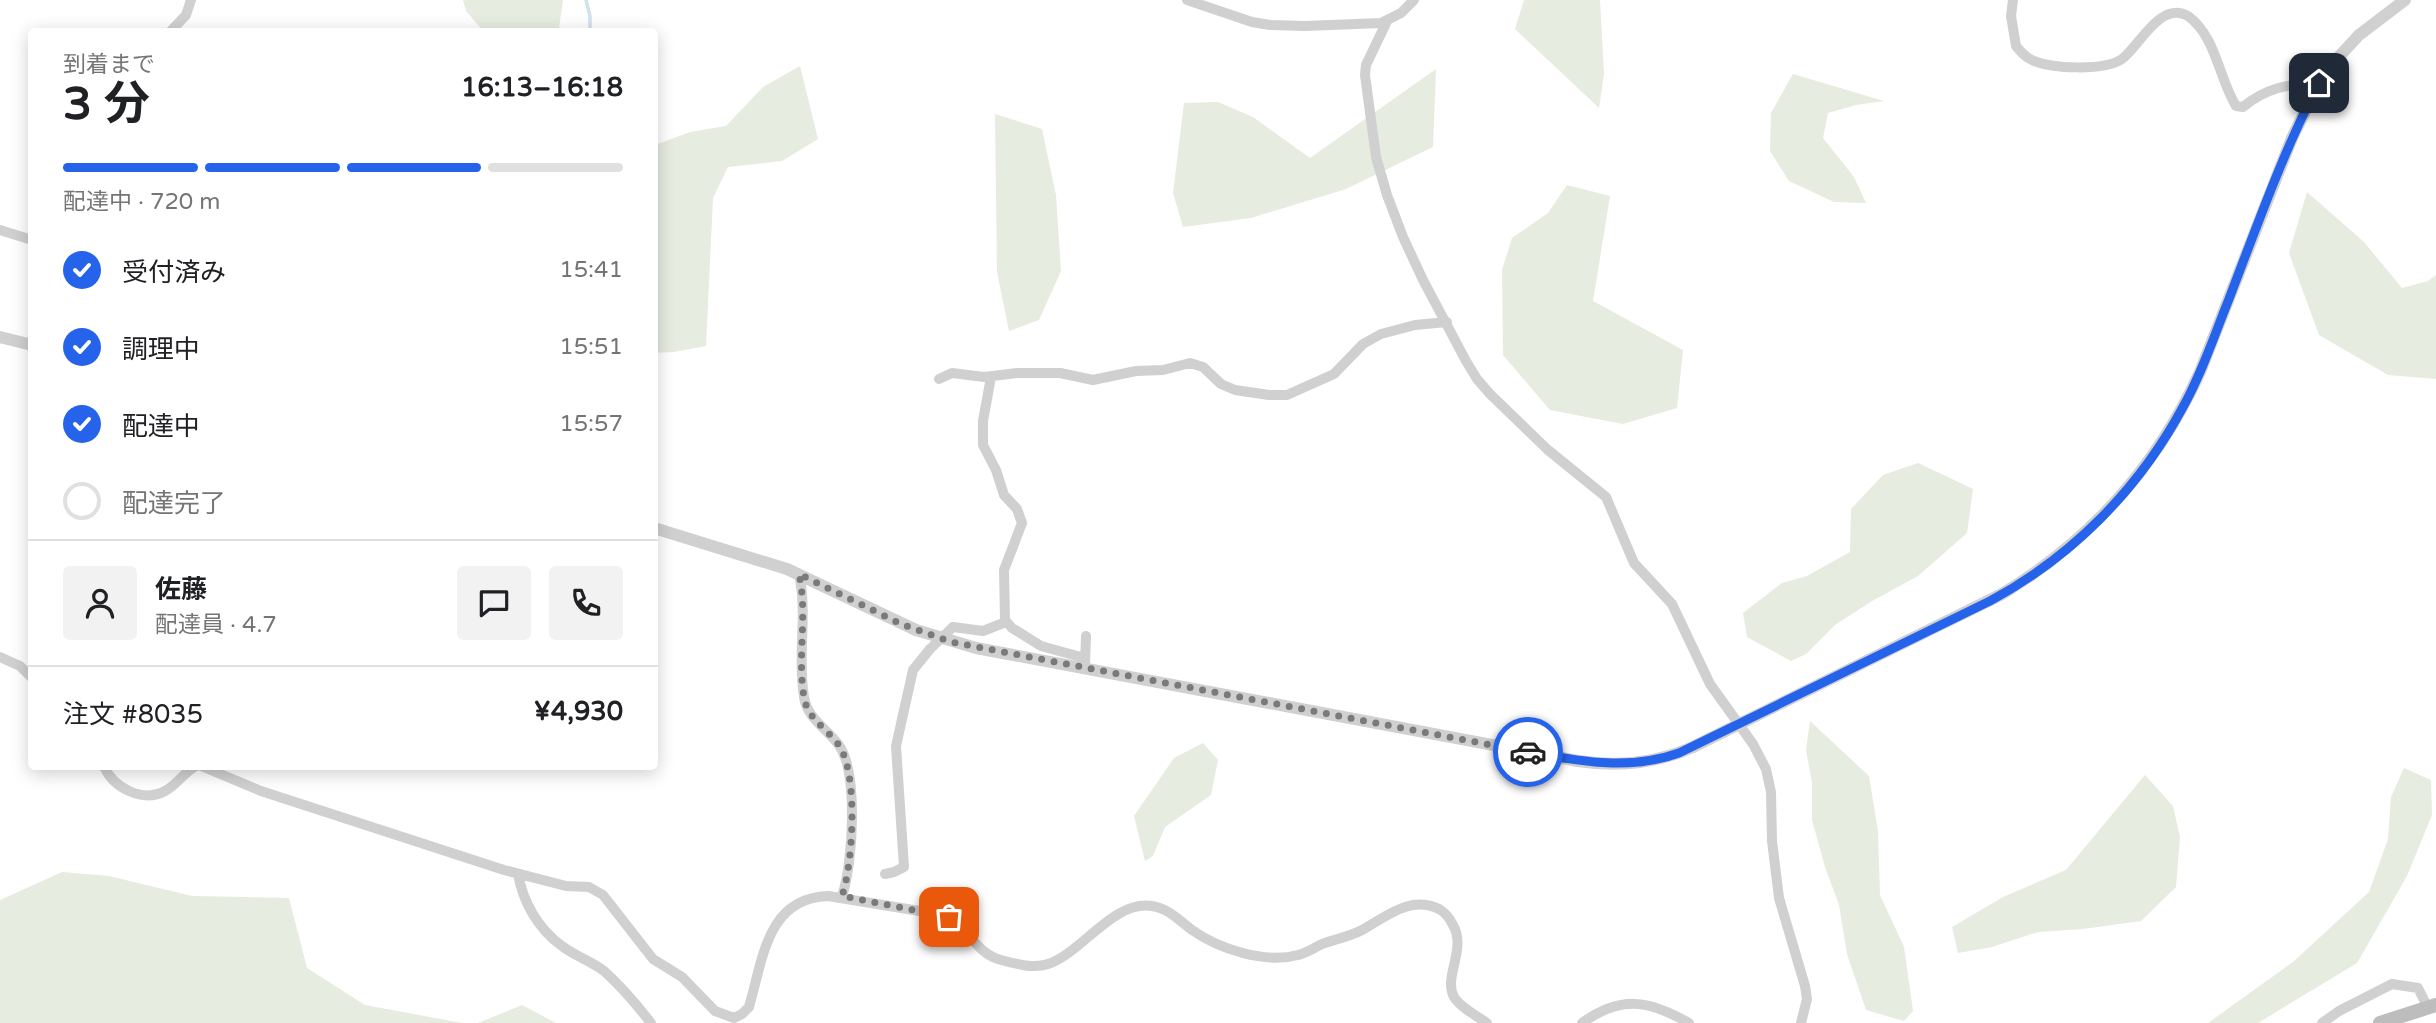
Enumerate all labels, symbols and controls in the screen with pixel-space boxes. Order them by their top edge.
text: 到着まで [63,51,155,79]
pin [2289,53,2349,113]
icon: home [2300,64,2338,102]
text: 16:13–16:18 [461,72,623,103]
text: 3 分 [63,77,150,132]
text: 配達中 · 720 m [63,188,220,216]
icon: check [63,251,101,289]
text: 15:41 [559,256,623,284]
text: 受付済み [122,257,226,288]
icon: check [63,328,101,366]
text: 15:51 [559,333,623,361]
text: 調理中 [122,334,200,365]
icon: check [63,405,101,443]
text: 15:57 [559,410,623,438]
text: 配達中 [122,411,200,442]
text: 配達完了 [122,488,226,519]
button: person [63,566,137,640]
button: chat [457,566,531,640]
button: phone [549,566,623,640]
text: 佐藤 [155,574,207,605]
text: 配達員 · 4.7 [155,611,277,639]
text: ¥4,930 [534,696,623,727]
text: 注文 #8035 [63,699,203,730]
courier [1493,717,1563,787]
icon: car [1509,733,1547,771]
pin [919,887,979,947]
icon: bag [930,898,968,936]

